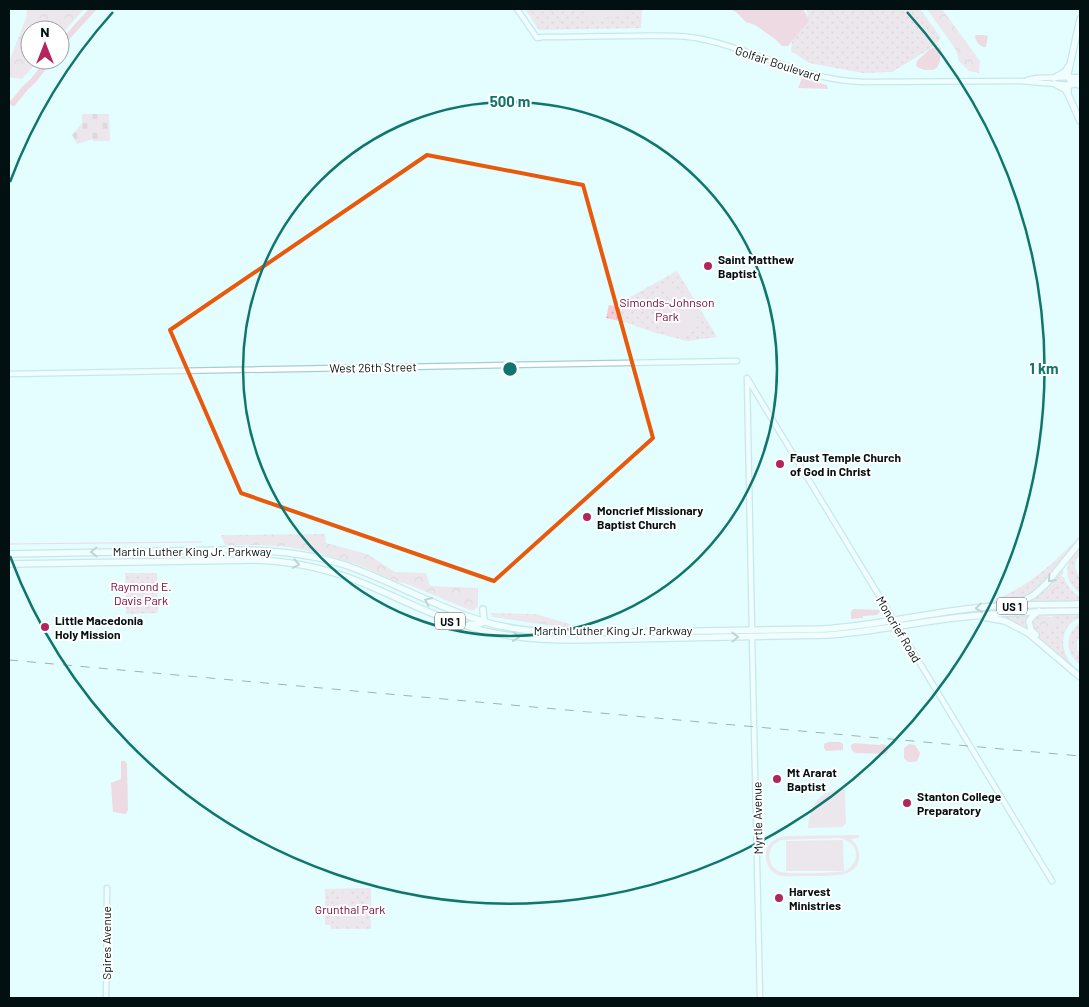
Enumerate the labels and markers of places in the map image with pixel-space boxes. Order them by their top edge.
place label: Saint Matthew Baptist [718,252,795,280]
marker: Saint Matthew Baptist [702,260,714,272]
centre of rings [501,360,519,378]
place label: Faust Temple Church of God in Christ [790,450,901,478]
marker: Faust Temple Church of God in Christ [774,458,786,470]
place label: Moncrief Missionary Baptist Church [597,503,703,531]
marker: Moncrief Missionary Baptist Church [581,511,593,523]
place label: Little Macedonia Holy Mission [55,613,143,641]
marker: Little Macedonia Holy Mission [39,621,51,633]
place label: Mt Ararat Baptist [787,765,837,793]
marker: Mt Ararat Baptist [771,773,783,785]
place label: Stanton College Preparatory [917,789,1002,817]
marker: Stanton College Preparatory [901,797,913,809]
place label: Harvest Ministries [789,884,841,912]
marker: Harvest Ministries [773,892,785,904]

